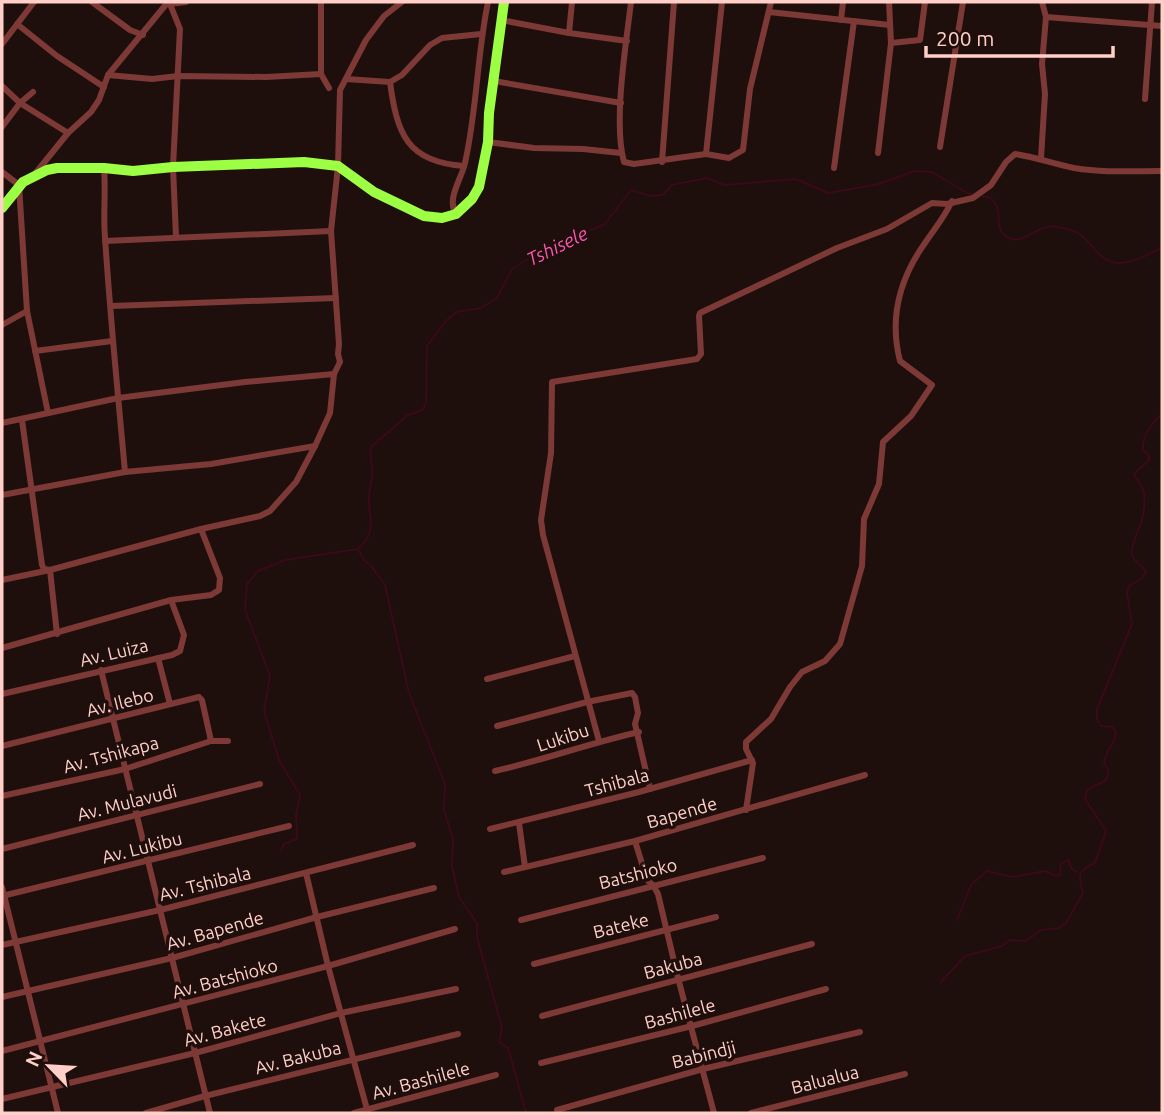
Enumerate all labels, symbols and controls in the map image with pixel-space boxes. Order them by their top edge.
scale bar [926,14,1113,58]
text: 200 m [936,26,994,50]
water label: Tshisele [523,222,591,270]
street label: Av. Luiza [78,634,150,670]
street label: Av. Ilebo [84,684,155,720]
street label: Lukibu [534,719,591,755]
street label: Av. Tshikapa [61,732,161,776]
street label: Tshibala [582,764,651,800]
street label: Av. Mulavudi [75,780,179,824]
street label: Bapende [644,793,719,832]
street label: Av. Lukibu [100,827,184,867]
street label: Batshioko [597,854,679,892]
street label: Av. Tshibala [157,862,253,904]
street label: Av. Bapende [164,907,266,953]
street label: Bateke [591,909,651,942]
street label: Bakuba [641,948,704,982]
street label: Av. Batshioko [170,954,280,1002]
street label: Bashilele [642,994,717,1032]
street label: Av. Bakete [181,1008,268,1050]
north arrow [14,1031,84,1101]
street label: Babindji [670,1036,738,1072]
street label: Av. Bakuba [253,1037,343,1077]
text: N [21,1048,47,1070]
street label: Av. Bashilele [369,1057,472,1103]
street label: Balualua [789,1061,861,1097]

